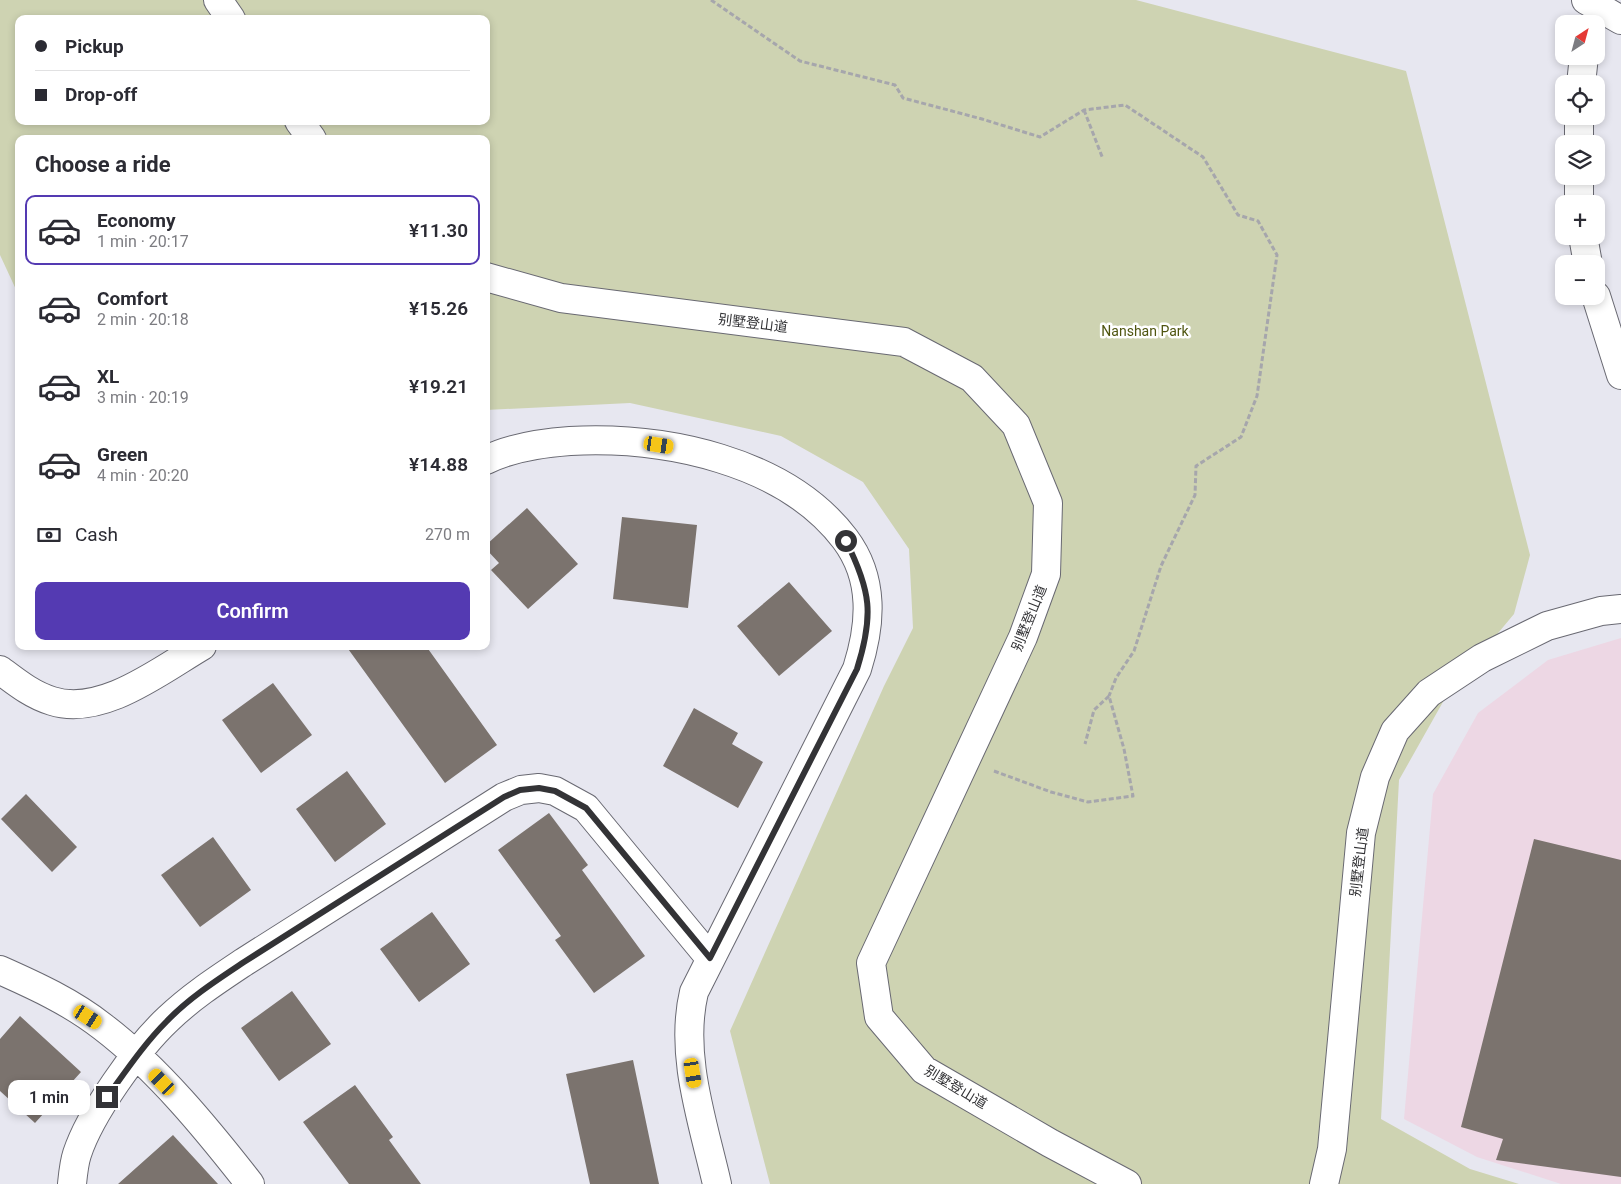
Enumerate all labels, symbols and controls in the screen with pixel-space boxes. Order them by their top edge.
north arrow [1555,15,1605,65]
map controls [1555,15,1605,305]
text: Pickup [65,35,124,58]
button: locate [1555,75,1605,125]
text: Drop-off [65,83,137,106]
button: layers [1555,135,1605,185]
text: Choose a ride [35,152,171,177]
button: + [1555,195,1605,245]
icon: car [37,208,82,253]
text: Economy [97,209,176,232]
text: ¥11.30 [409,219,468,242]
text: 1 min · 20:17 [97,232,189,251]
button: − [1555,255,1605,305]
icon: car [37,286,82,331]
text: Comfort [97,287,168,310]
text: ¥15.26 [409,297,468,320]
text: 2 min · 20:18 [97,310,189,329]
street label: 别墅登山道 [717,311,789,335]
park label: Nanshan Park [1101,323,1190,339]
icon: car [37,364,82,409]
text: XL [97,365,119,388]
text: ¥19.21 [409,375,468,398]
text: 3 min · 20:19 [97,388,189,407]
car [643,435,674,455]
icon: car [37,442,82,487]
text: Green [97,443,148,466]
text: ¥14.88 [409,453,468,476]
text: 4 min · 20:20 [97,466,189,485]
icon: cash [35,521,63,549]
text: Cash [75,523,118,546]
text: 270 m [425,525,470,544]
route start [835,530,857,552]
button: Confirm [35,582,470,640]
street label: 别墅登山道 [1008,583,1050,653]
street label: 别墅登山道 [1347,826,1371,898]
car [71,1003,104,1031]
car [683,1057,702,1089]
street label: 别墅登山道 [922,1062,990,1112]
car [146,1066,177,1098]
callout: 1 min [7,1080,90,1114]
route end [96,1086,118,1108]
text: 1 min [29,1088,69,1107]

